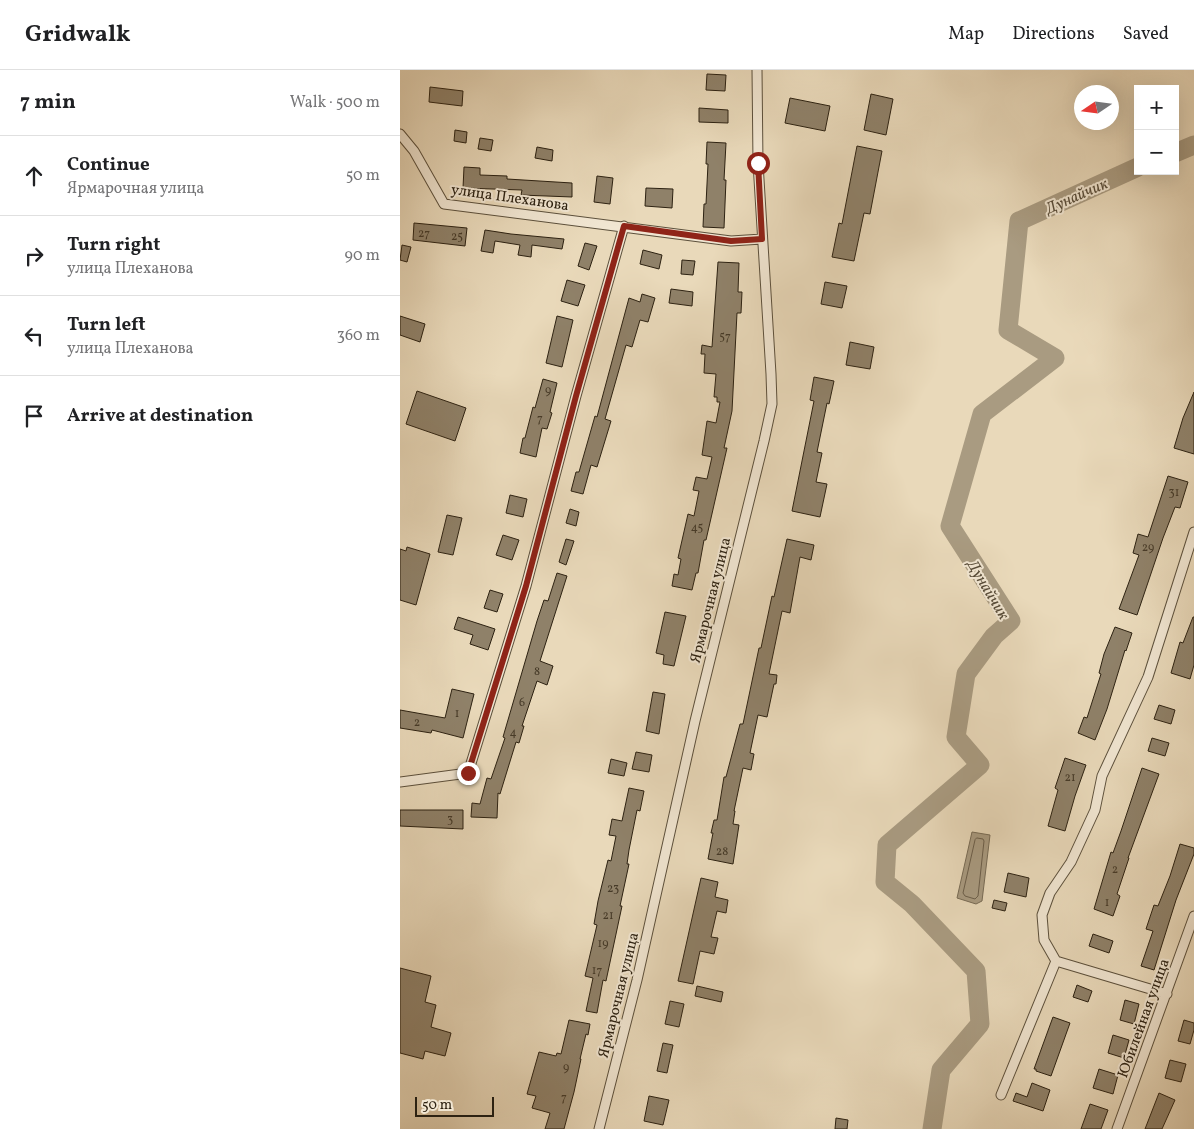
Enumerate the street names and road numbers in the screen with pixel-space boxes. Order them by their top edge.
street label: улица Плеханова [450,180,570,217]
street label: Ярмарочная улица [686,535,737,665]
street label: Ярмарочная улица [594,930,645,1060]
street label: Юбилейная улица [1113,956,1176,1081]

